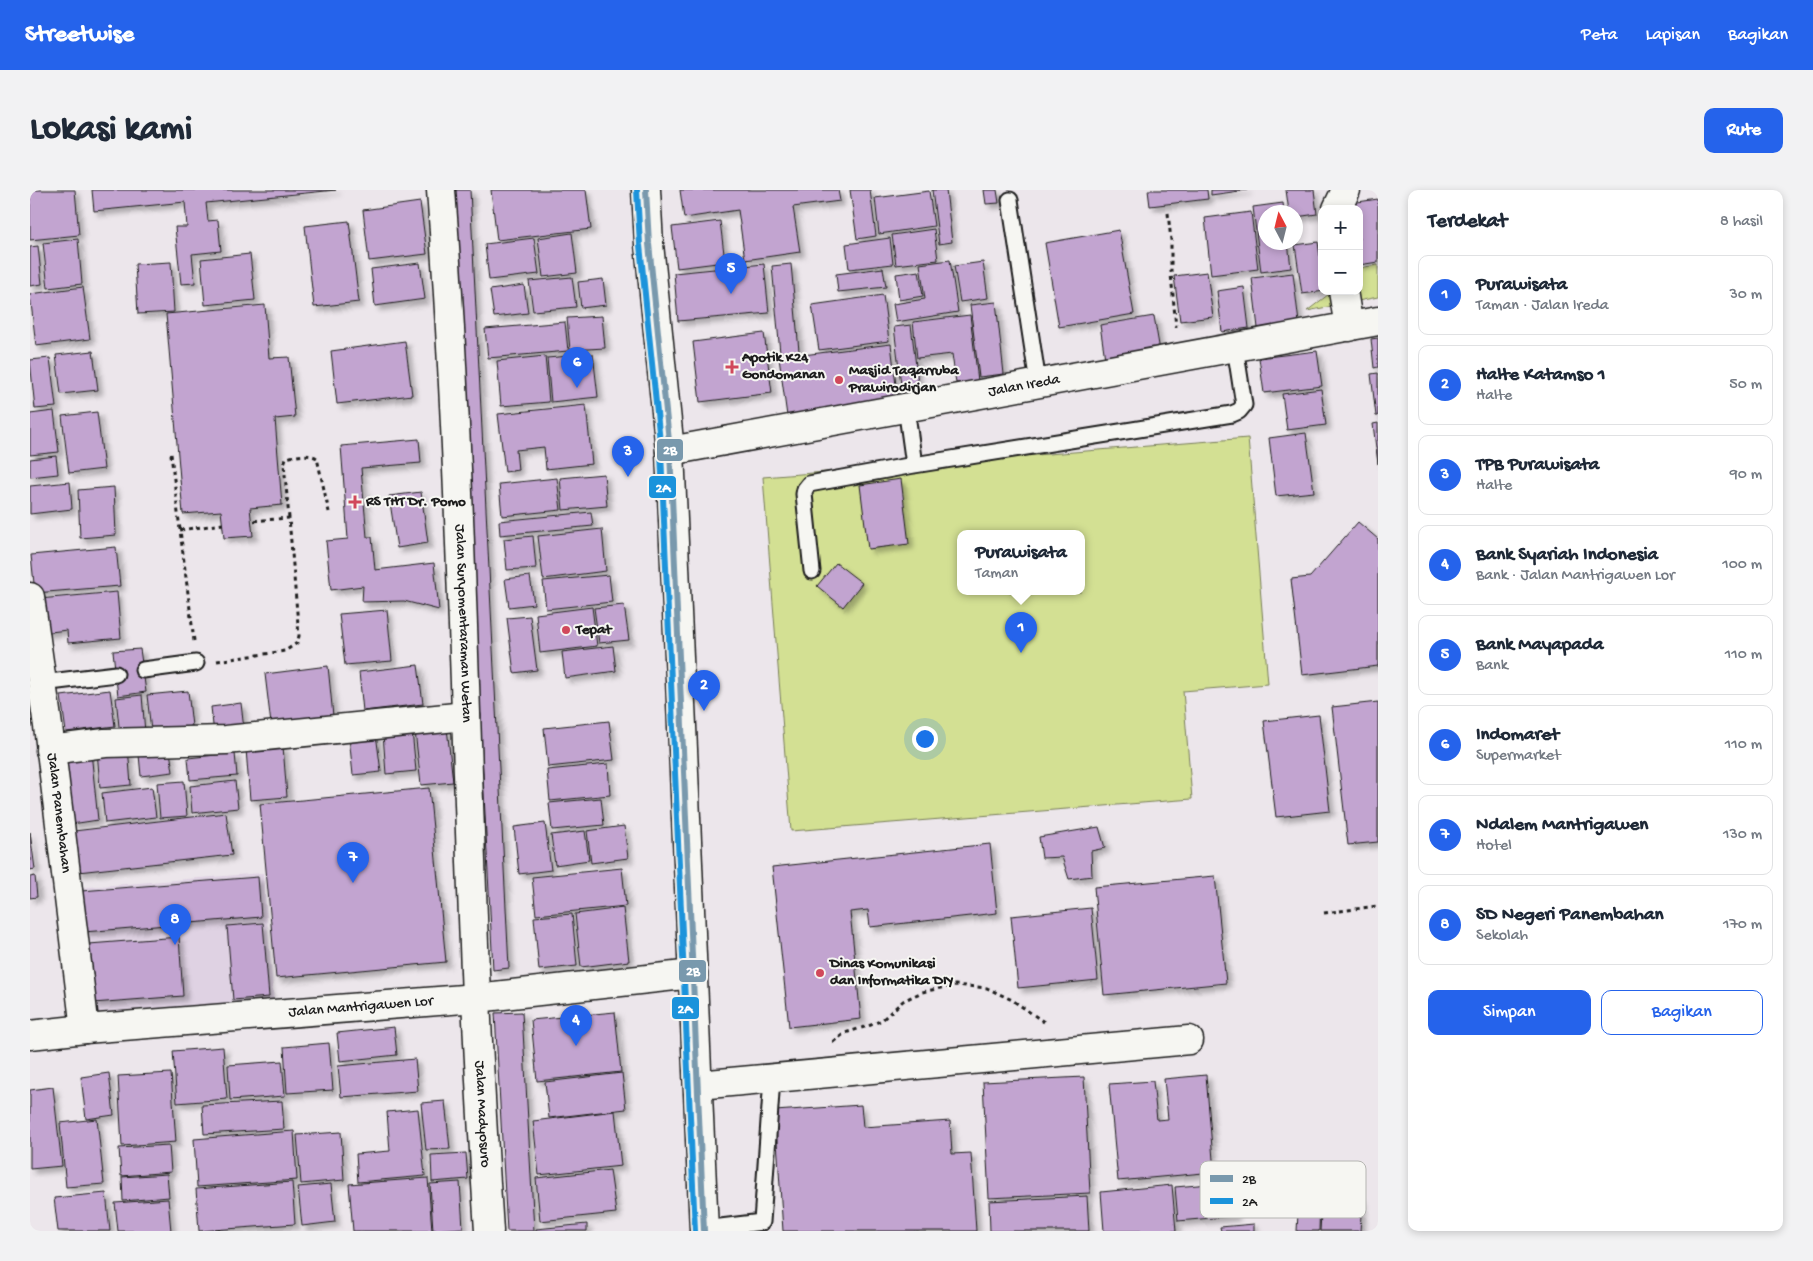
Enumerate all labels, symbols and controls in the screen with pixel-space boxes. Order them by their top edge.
text: Streetwise [25,21,134,50]
text: Peta [1581,25,1618,46]
text: Lapisan [1646,25,1700,46]
text: Bagikan [1728,25,1788,46]
button: Rute [1704,108,1783,153]
text: Lokasi kami [30,110,192,151]
north arrow [1258,205,1303,250]
map controls [1318,205,1363,295]
button: + [1318,205,1363,250]
text: Terdekat [1428,210,1507,235]
text: 8 hasil [1720,213,1763,232]
button: − [1318,250,1363,295]
pin: 5 [715,253,747,294]
text: Purawisata [1476,274,1567,297]
text: 1 [1442,286,1448,305]
text: 30 m [1729,286,1762,305]
text: Taman · Jalan Ireda [1476,297,1609,316]
pin: 6 [561,347,593,388]
place label: Apotik K24 Gondomanan [741,349,825,384]
marker: Apotik K24 Gondomanan [726,361,738,373]
place label: Masjid Taqarruba Prawirodirjan [848,362,959,397]
text: Halte Katamso 1 [1476,364,1605,387]
street label: Jalan Ireda [987,370,1062,401]
marker: Masjid Taqarruba Prawirodirjan [833,374,845,386]
text: 2 [1441,376,1449,395]
text: 50 m [1729,376,1762,395]
text: Halte [1476,387,1512,406]
pin: 3 [612,436,644,477]
line badge: 2B [656,438,684,462]
text: 2B [663,443,678,460]
text: TPB Purawisata [1476,454,1599,477]
text: 3 [1441,466,1449,485]
text: 90 m [1730,466,1762,485]
line badge: 2A [648,475,677,499]
text: Halte [1476,477,1512,496]
text: 2A [655,481,672,498]
place label: RS THT Dr. Pomo [365,493,466,511]
marker: RS THT Dr. Pomo [348,495,362,509]
street label: Jalan Suryomentaraman Wetan [450,524,475,723]
popup [957,530,1085,595]
text: Purawisata [975,542,1067,565]
text: Bank Syariah Indonesia [1476,544,1658,567]
text: 4 [1441,556,1449,575]
text: 100 m [1722,556,1762,575]
text: Taman [975,565,1018,584]
text: Bank · Jalan Mantrigawen Lor [1476,567,1675,586]
pin: 1 [1005,612,1037,653]
place label: Tepat [575,621,613,639]
marker: Tepat [560,624,572,636]
text: Bank Mayapada [1476,634,1603,657]
text: 5 [1441,646,1449,665]
text: 110 m [1725,646,1762,665]
text: Bank [1476,657,1508,676]
pin: 2 [688,670,720,711]
text: Indomaret [1476,724,1559,747]
your location [912,726,938,752]
text: 6 [1441,736,1449,755]
text: 110 m [1725,736,1762,755]
text: Supermarket [1476,747,1561,766]
street label: Jalan Panembahan [42,752,75,874]
text: Ndalem Mantrigawen [1476,814,1648,837]
text: 7 [1441,826,1449,845]
text: 130 m [1723,826,1762,845]
text: Hotel [1476,837,1512,856]
pin: 7 [337,842,369,883]
pin: 8 [159,904,191,945]
text: SD Negeri Panembahan [1476,904,1664,927]
text: 8 [1441,916,1449,935]
text: 170 m [1723,916,1762,935]
text: Sekolah [1476,927,1528,946]
place label: Dinas Komunikasi dan Informatika DIY [828,955,954,990]
line badge: 2B [678,959,707,983]
text: 2B [686,964,701,981]
marker: Dinas Komunikasi dan Informatika DIY [814,967,826,979]
button: Simpan [1428,990,1591,1035]
button: Bagikan [1601,990,1763,1035]
street label: Jalan Mantrigawen Lor [288,992,435,1022]
line badge: 2A [671,996,700,1020]
text: 2A [677,1002,694,1019]
pin: 4 [560,1005,592,1046]
street label: Jalan Madyosuro [470,1060,494,1168]
legend [1200,1161,1366,1218]
text: 2B [1242,1172,1257,1189]
text: 2A [1242,1195,1258,1212]

